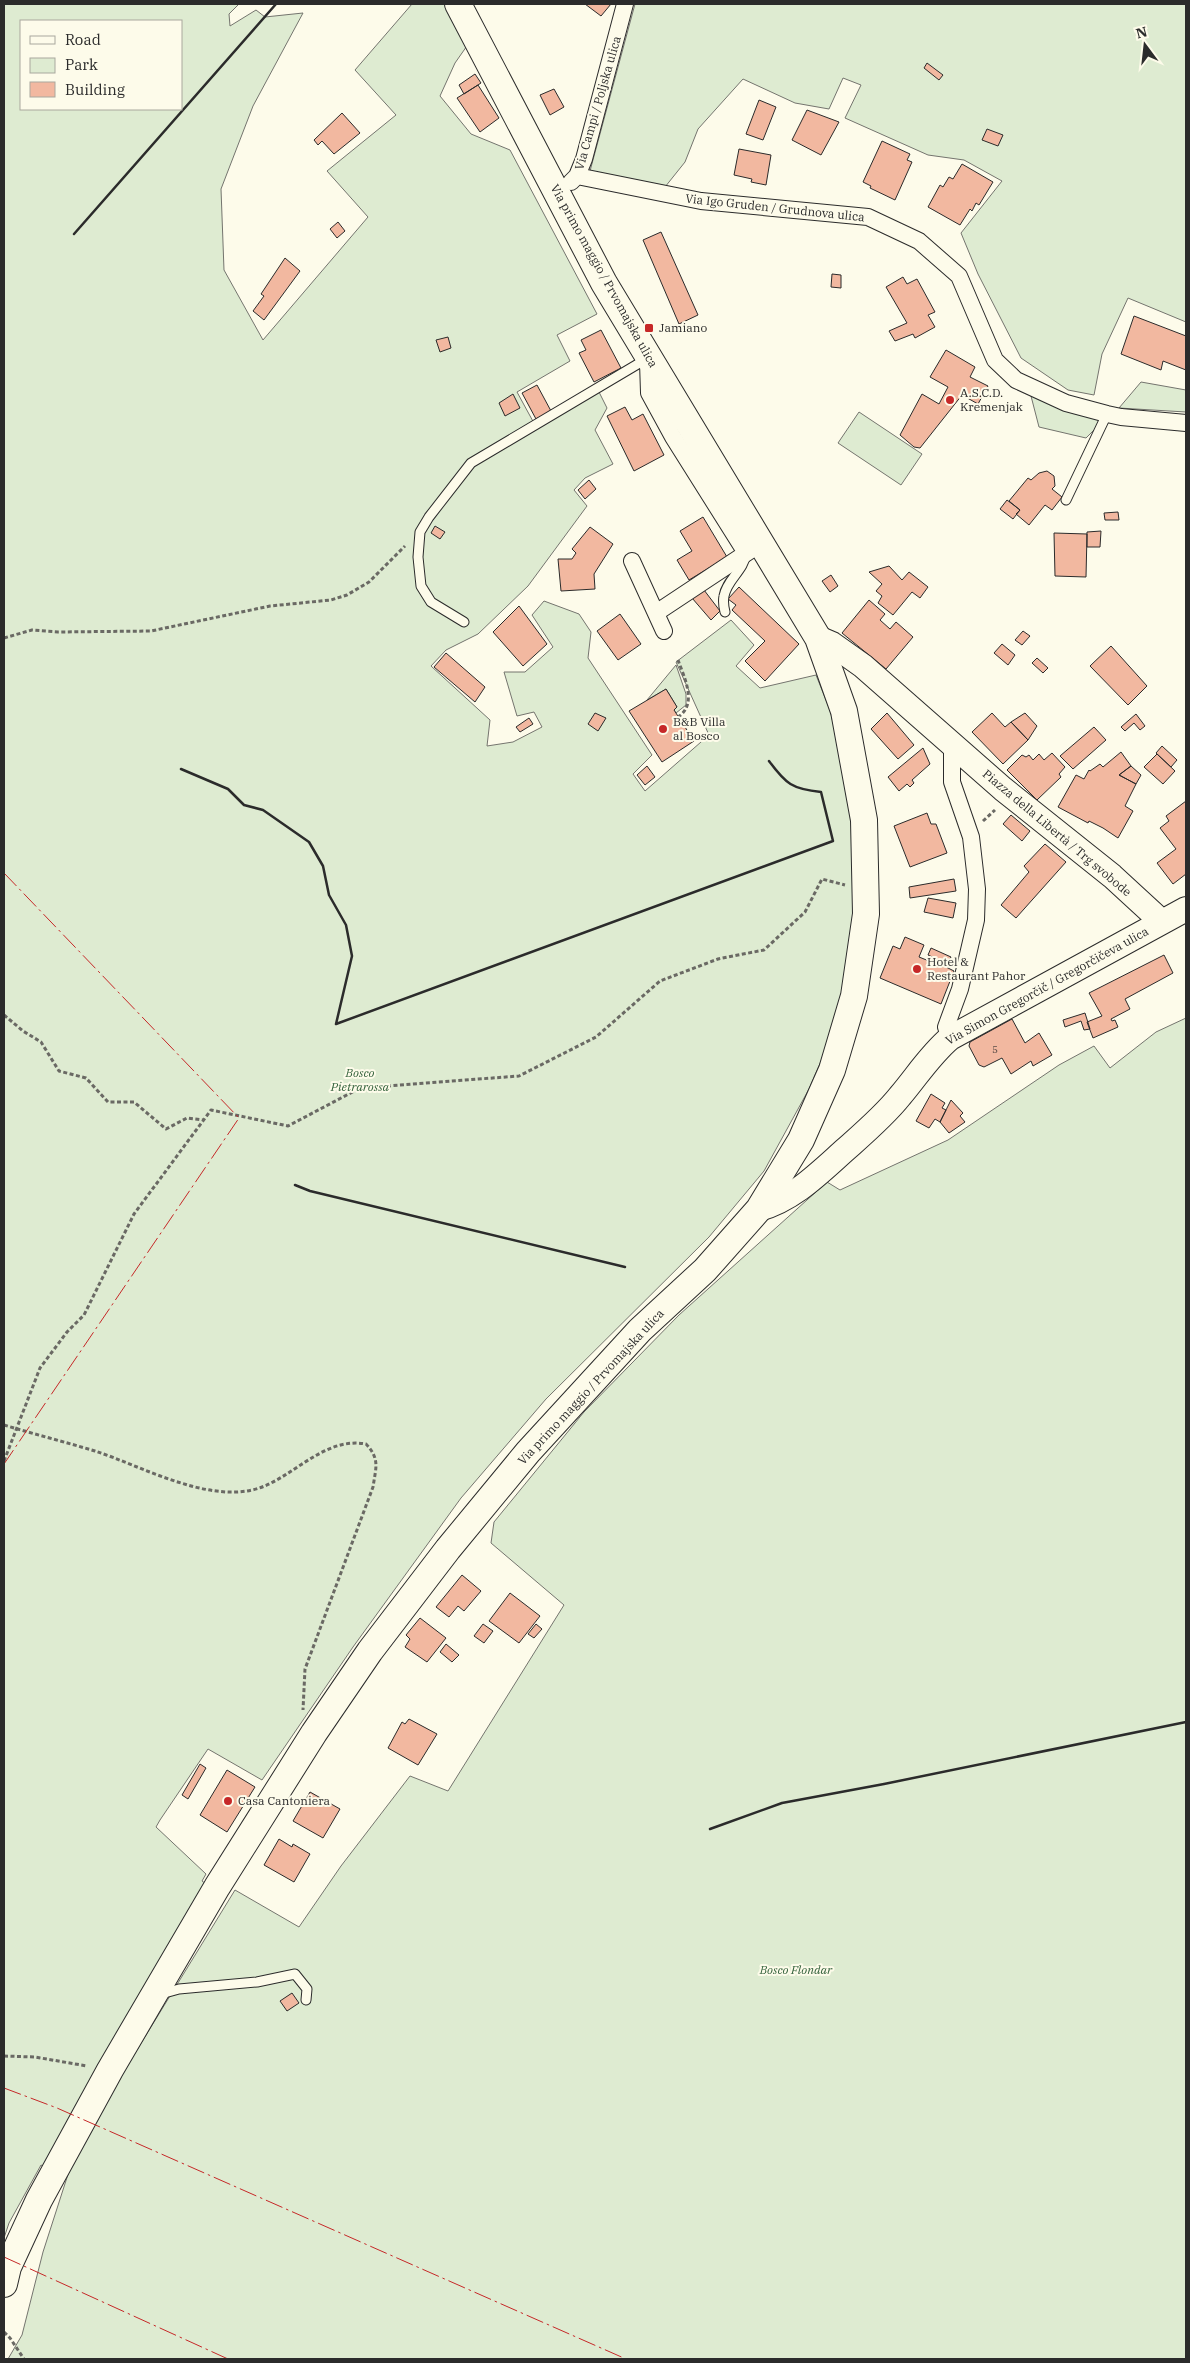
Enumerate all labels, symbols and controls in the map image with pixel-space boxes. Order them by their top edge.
legend [20,20,182,110]
north arrow [1120,20,1170,70]
text: N [1134,22,1149,43]
text: Road [65,30,101,49]
street label: Via Campi / Poljska ulica [571,34,624,172]
text: Park [65,55,98,74]
text: Building [65,80,125,99]
street label: Via primo maggio / Prvomajska ulica [548,181,661,370]
street label: Via Igo Gruden / Grudnova ulica [685,191,866,224]
place label: Jamiano [659,320,707,335]
marker: Jamiano [643,322,655,334]
place label: A.S.C.D. Kremenjak [960,385,1023,414]
marker: A.S.C.D. Kremenjak [944,394,956,406]
place label: B&B Villa al Bosco [673,714,726,743]
marker: B&B Villa al Bosco [657,723,669,735]
street label: Piazza della Libertà / Trg svobode [980,766,1135,899]
street label: Via Simon Gregorčič / Gregorčičeva ulica [943,923,1151,1048]
place label: Hotel & Restaurant Pahor [927,954,1026,983]
marker: Hotel & Restaurant Pahor [911,963,923,975]
house number: 5 [992,1043,998,1056]
park label: Bosco Pietrarossa [330,1065,390,1094]
street label: Via primo maggio / Prvomajska ulica [514,1305,667,1468]
place label: Casa Cantoniera [238,1793,331,1808]
marker: Casa Cantoniera [222,1795,234,1807]
park label: Bosco Flondar [759,1962,833,1977]

